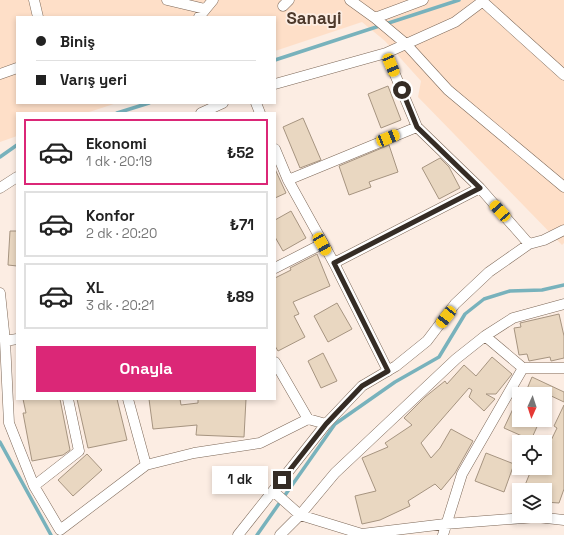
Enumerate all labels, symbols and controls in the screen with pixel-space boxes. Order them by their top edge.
district label: Sanayi [286,7,342,29]
text: Biniş [60,32,95,51]
car [381,52,401,78]
text: Varış yeri [60,70,127,89]
route start [393,81,411,99]
car [375,128,401,148]
icon: car [38,134,74,170]
text: Ekonomi [86,134,147,153]
text: ₺52 [227,143,254,162]
text: 1 dk · 20:19 [86,153,152,170]
car [488,198,512,224]
icon: car [38,206,74,242]
text: Konfor [86,206,135,225]
text: ₺71 [230,215,254,234]
text: 2 dk · 20:20 [86,225,157,242]
car [311,231,333,257]
icon: car [38,278,74,314]
text: XL [86,278,104,297]
text: ₺89 [226,287,254,306]
text: 3 dk · 20:21 [86,297,154,314]
car [434,304,458,330]
button: Onayla [36,346,256,392]
north arrow [512,387,552,427]
map controls [512,387,552,523]
button: locate [512,435,552,475]
callout: 1 dk [212,466,268,494]
text: 1 dk [228,471,252,488]
route end [273,471,291,489]
button: layers [512,483,552,523]

